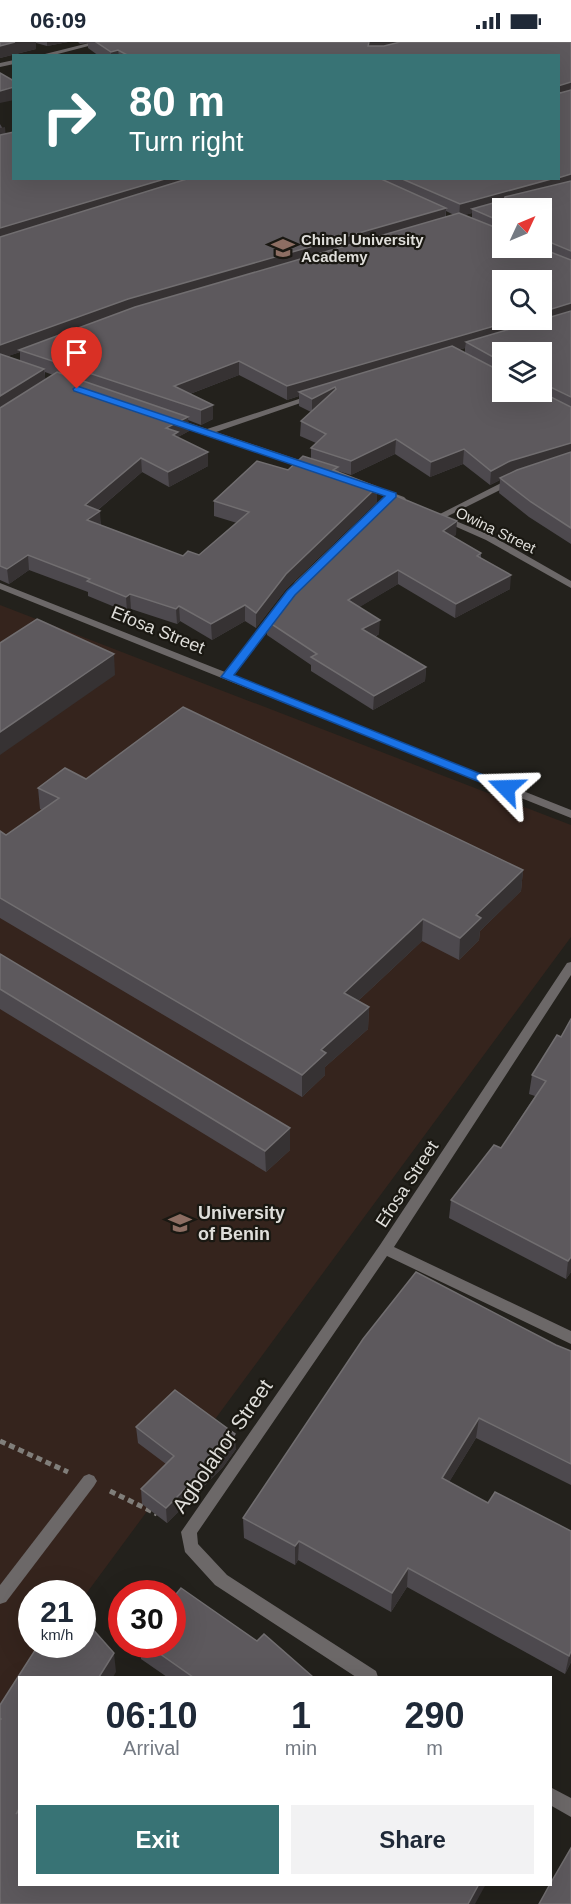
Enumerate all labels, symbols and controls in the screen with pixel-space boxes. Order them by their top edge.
text: 06:09 [30,8,86,33]
icon: right [30,78,108,156]
text: 80 m [129,78,225,125]
text: Turn right [129,127,244,157]
north arrow [492,198,552,258]
map controls [492,198,552,402]
place label: Chinel University Academy [301,231,424,265]
school or university icon: Chinel University Academy [270,235,296,261]
button: search [492,270,552,330]
pin [51,327,102,389]
icon: arrive [60,336,93,369]
button: layers [492,342,552,402]
street label: Owina Street [453,503,539,557]
street label: Efosa Street [108,602,208,658]
position arrow [474,756,538,820]
street label: Efosa Street [372,1137,442,1231]
place label: University of Benin [198,1203,285,1244]
school or university icon: University of Benin [167,1210,193,1236]
street label: Agbolahor Street [167,1375,277,1517]
speed limit sign: 30 [108,1580,186,1658]
text: 21 [40,1595,74,1628]
text: km/h [41,1626,73,1643]
text: 06:10 [105,1695,197,1736]
text: 1 [291,1695,311,1736]
text: 290 [404,1695,465,1736]
text: Arrival [123,1737,180,1759]
text: min [285,1737,317,1759]
text: m [426,1737,443,1759]
button: Exit [36,1805,279,1874]
button: Share [291,1805,534,1874]

